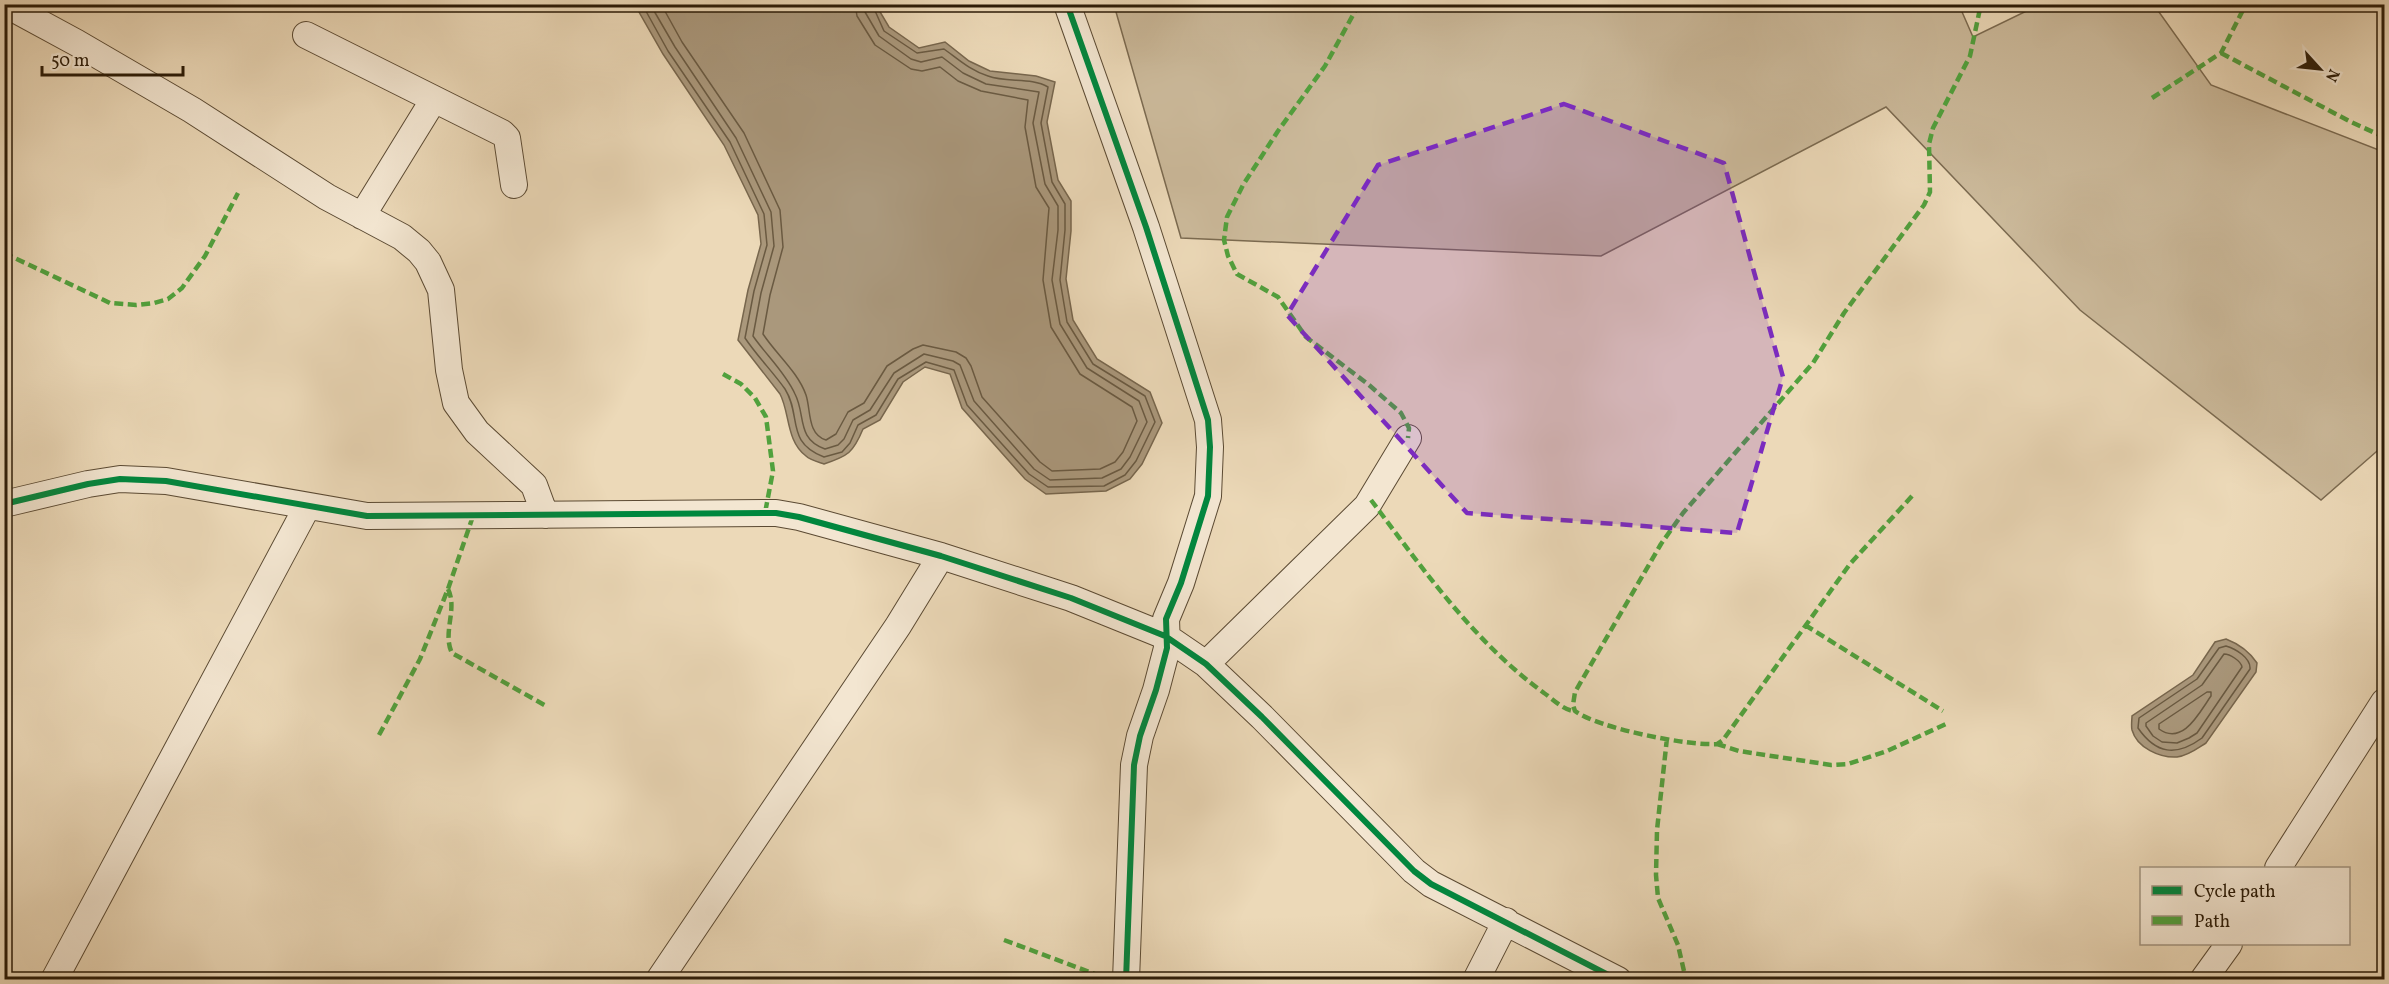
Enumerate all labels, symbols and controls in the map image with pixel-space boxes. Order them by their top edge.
scale bar [42,39,183,77]
north arrow [2290,39,2350,99]
text: 50 m [51,49,90,74]
text: N [2319,65,2344,85]
legend [2140,867,2350,945]
text: Cycle path [2194,880,2276,905]
text: Path [2194,910,2230,935]

